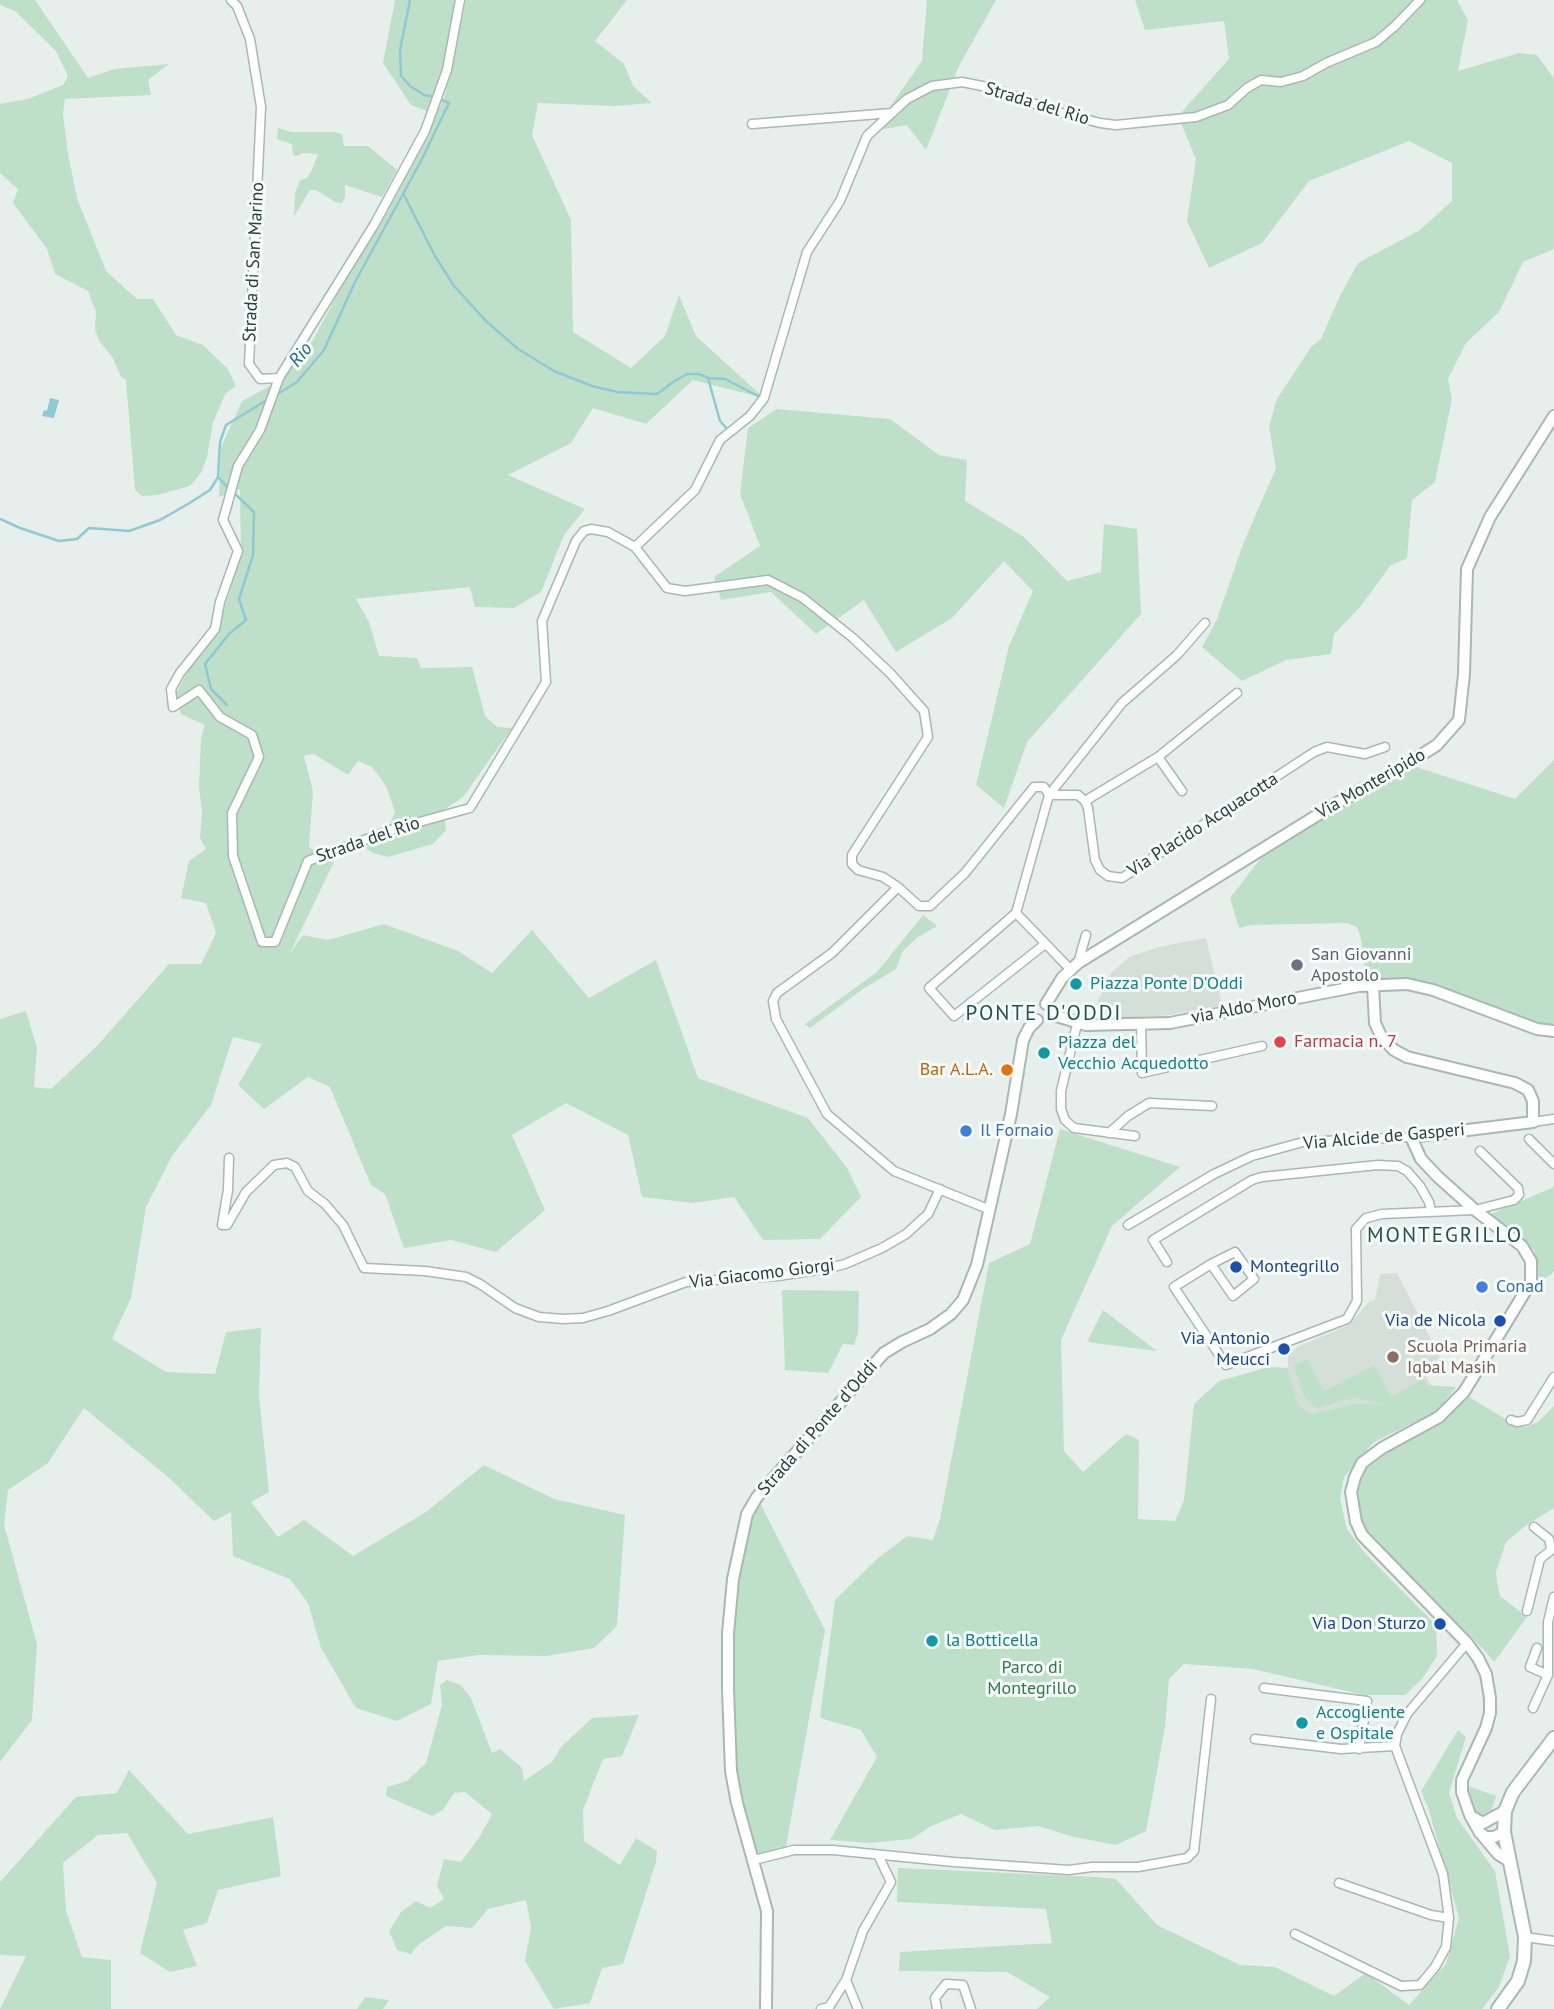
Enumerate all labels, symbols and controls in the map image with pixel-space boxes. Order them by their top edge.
street label: Strada del Rio [982,78,1092,130]
street label: Strada di San Marino [239,181,269,343]
water label: Rio [284,338,318,372]
street label: Via Monteripido [1313,744,1429,824]
street label: Via Placido Acquacotta [1124,768,1282,882]
street label: Strada del Rio [313,812,423,868]
place label: San Giovanni Apostolo [1311,944,1412,986]
marker: San Giovanni Apostolo [1289,957,1305,973]
place label: Piazza Ponte D'Oddi [1090,973,1243,995]
marker: Piazza Ponte D'Oddi [1068,976,1084,992]
street label: via Aldo Moro [1190,987,1298,1029]
district label: PONTE D'ODDI [967,1001,1121,1027]
place label: Farmacia n. 7 [1294,1031,1397,1053]
place label: Piazza del Vecchio Acquedotto [1058,1032,1209,1074]
marker: Farmacia n. 7 [1272,1034,1288,1050]
marker: Piazza del Vecchio Acquedotto [1036,1045,1052,1061]
place label: Bar A.L.A. [920,1059,993,1081]
marker: Bar A.L.A. [999,1062,1015,1078]
street label: Via Alcide de Gasperi [1302,1119,1466,1155]
place label: Il Fornaio [980,1120,1054,1142]
marker: Il Fornaio [958,1123,974,1139]
district label: MONTEGRILLO [1368,1223,1522,1249]
street label: Via Giacomo Giorgi [688,1254,836,1294]
place label: Montegrillo [1250,1256,1339,1278]
marker: Montegrillo [1228,1259,1244,1275]
place label: Conad [1496,1276,1544,1298]
marker: Conad [1474,1279,1490,1295]
place label: Via de Nicola [1385,1310,1486,1332]
marker: Via de Nicola [1492,1313,1508,1329]
place label: Via Antonio Meucci [1181,1328,1270,1370]
place label: Scuola Primaria Iqbal Masih [1407,1336,1527,1378]
marker: Via Antonio Meucci [1276,1341,1292,1357]
marker: Scuola Primaria Iqbal Masih [1385,1349,1401,1365]
street label: Strada di Ponte d'Oddi [754,1356,882,1500]
place label: Via Don Sturzo [1312,1613,1426,1635]
marker: Via Don Sturzo [1432,1616,1448,1632]
place label: la Botticella [946,1630,1038,1652]
marker: la Botticella [924,1633,940,1649]
park label: Parco di Montegrillo [987,1657,1077,1700]
place label: Accogliente e Ospitale [1316,1702,1405,1744]
marker: Accogliente e Ospitale [1294,1715,1310,1731]

